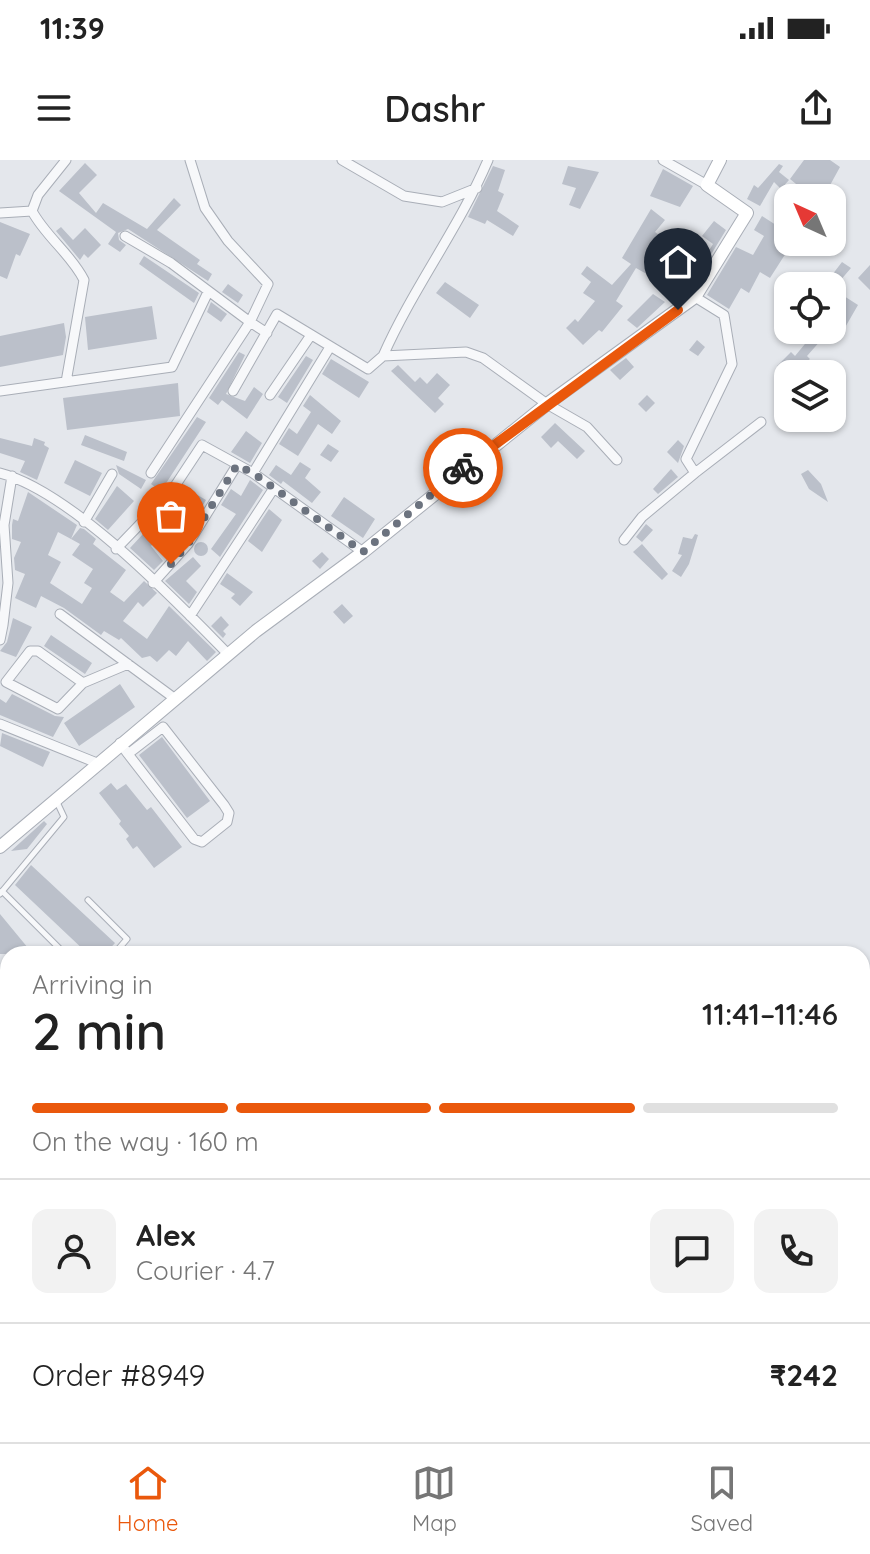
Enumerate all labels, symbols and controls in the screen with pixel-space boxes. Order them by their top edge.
text: 11:39 [40,9,105,47]
icon: menu [32,86,76,130]
text: Dashr [384,86,486,131]
icon: share [794,86,838,130]
north arrow [774,184,846,256]
map controls [774,184,846,432]
pin [644,228,712,310]
icon: home [656,240,700,284]
button: locate [774,272,846,344]
button: layers [774,360,846,432]
courier [423,428,503,508]
icon: bike [441,446,485,490]
pin [137,482,205,564]
icon: bag [149,494,193,538]
text: Arriving in [32,968,153,1001]
text: 11:41–11:46 [702,995,838,1033]
text: 2 min [32,998,166,1063]
text: On the way · 160 m [32,1125,259,1158]
button: person [32,1209,116,1293]
button: chat [650,1209,734,1293]
button: phone [754,1209,838,1293]
text: Alex [136,1216,195,1254]
text: Courier · 4.7 [136,1254,275,1287]
text: Order #8949 [32,1356,205,1394]
text: ₹242 [770,1356,838,1394]
tab: Home [117,1461,178,1537]
tab: Map [412,1461,457,1537]
tab: Saved [690,1461,753,1537]

